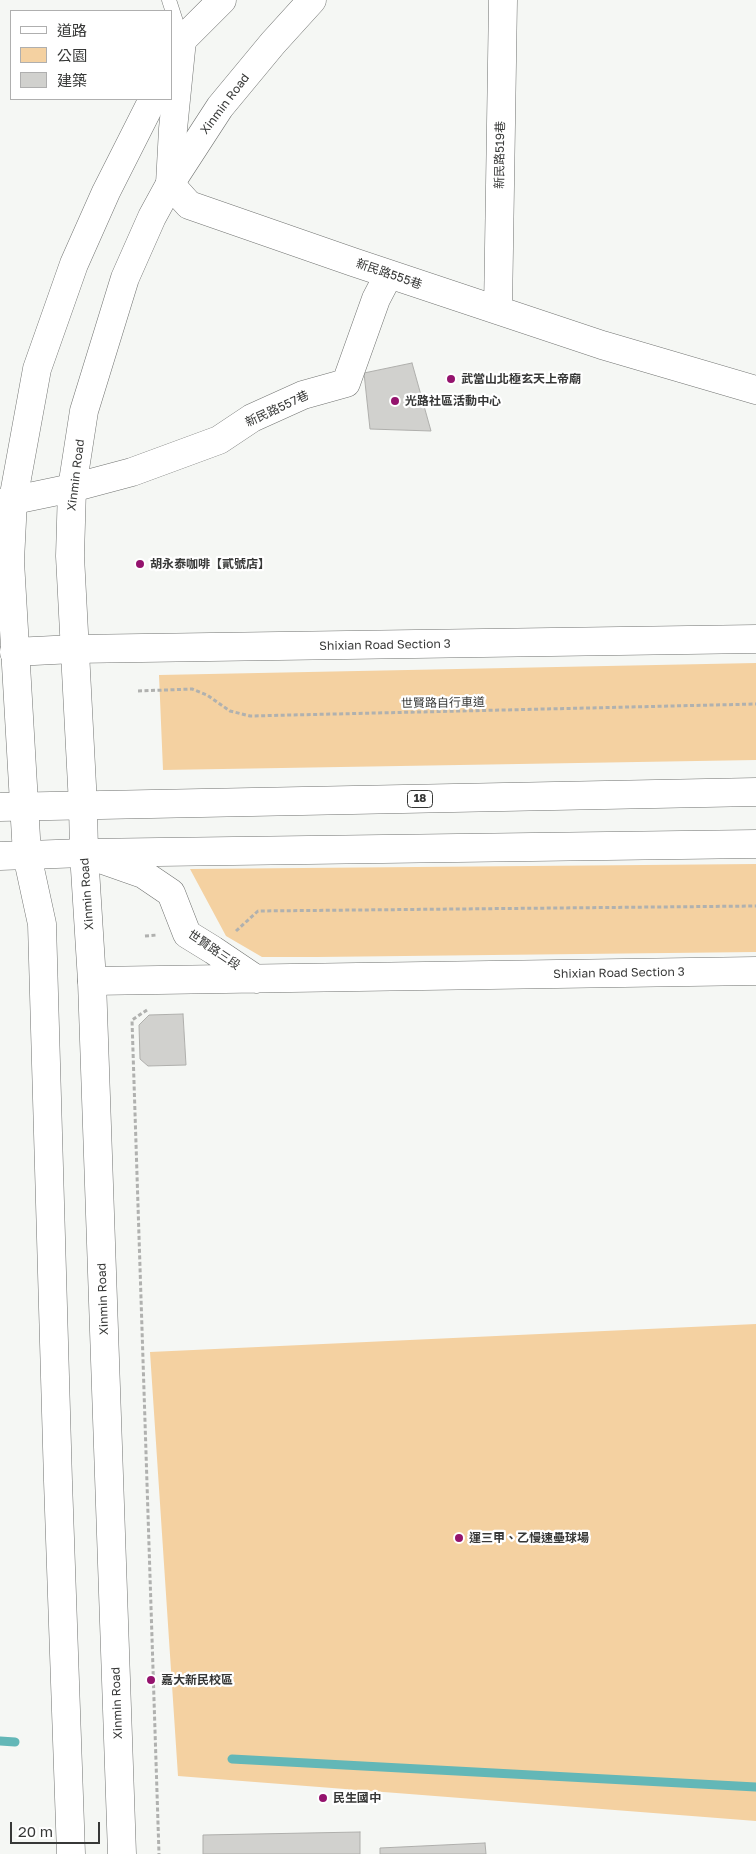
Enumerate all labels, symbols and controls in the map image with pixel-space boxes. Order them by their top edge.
legend [10,10,172,100]
text: 道路 [57,21,87,39]
text: 公園 [57,46,87,64]
text: 建築 [57,71,87,89]
street label: Xinmin Road [198,71,252,137]
street label: 新民路519巷 [492,121,508,189]
street label: 新民路555巷 [354,256,424,292]
place label: 武當山北極玄天上帝廟 [461,372,581,386]
marker: 武當山北極玄天上帝廟 [445,373,457,385]
street label: 新民路557巷 [243,388,311,430]
place label: 光路社區活動中心 [405,394,501,408]
marker: 光路社區活動中心 [389,395,401,407]
street label: Xinmin Road [64,438,88,512]
place label: 胡永泰咖啡【貳號店】 [150,557,270,571]
marker: 胡永泰咖啡【貳號店】 [134,558,146,570]
street label: Shixian Road Section 3 [319,637,451,653]
street label: 世賢路自行車道 [401,695,485,711]
road number: 18 [408,791,432,808]
street label: Xinmin Road [77,858,97,930]
street label: 世賢路三段 [185,927,243,973]
street label: Shixian Road Section 3 [553,965,685,981]
street label: Xinmin Road [95,1263,111,1335]
place label: 運三甲、乙慢速壘球場 [469,1531,589,1545]
marker: 運三甲、乙慢速壘球場 [453,1532,465,1544]
street label: Xinmin Road [109,1667,125,1739]
place label: 嘉大新民校區 [161,1673,233,1687]
marker: 嘉大新民校區 [145,1674,157,1686]
place label: 民生國中 [333,1791,381,1805]
marker: 民生國中 [317,1792,329,1804]
scale bar [12,1812,102,1844]
text: 20 m [18,1822,53,1840]

